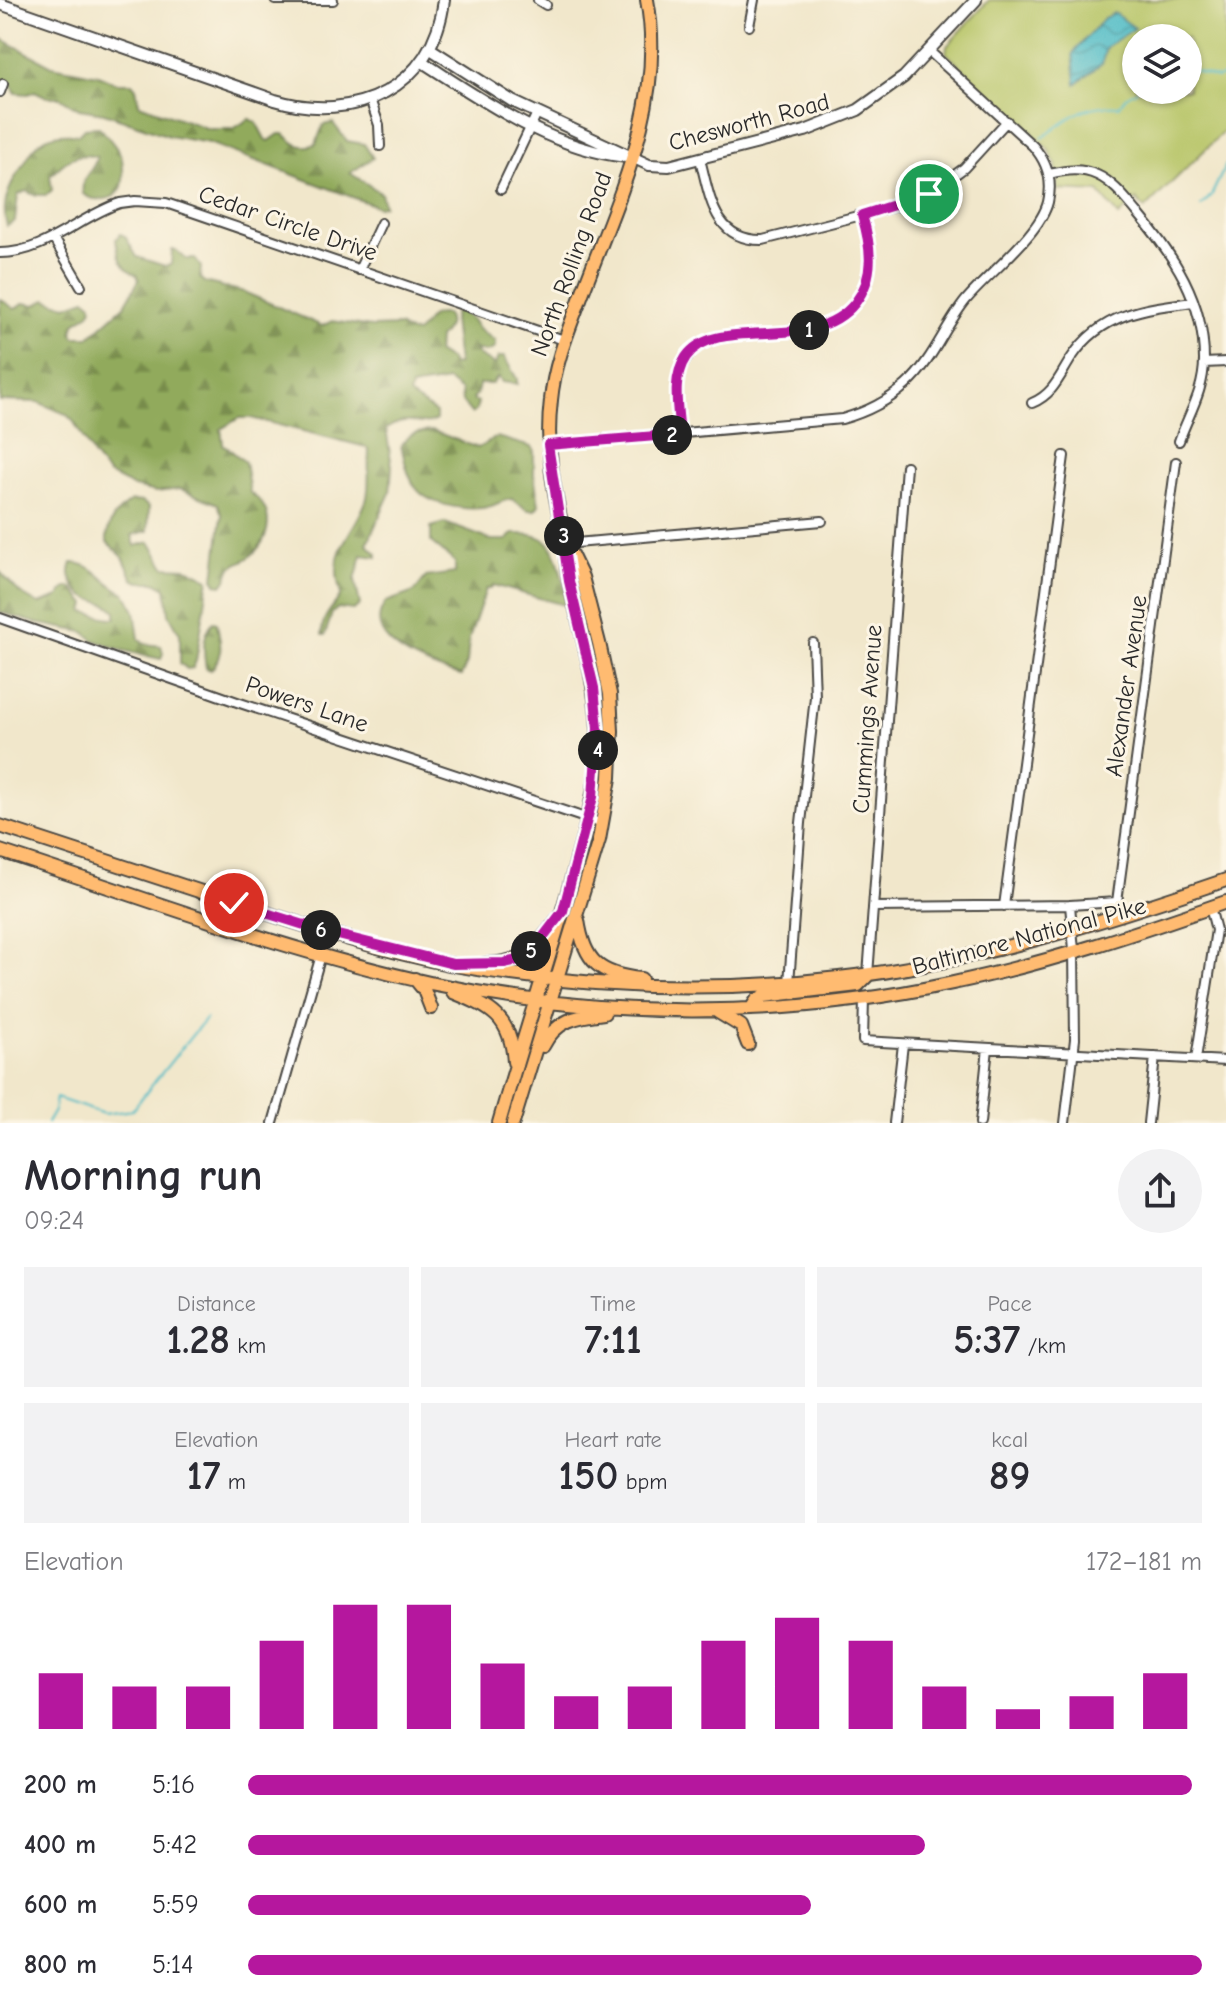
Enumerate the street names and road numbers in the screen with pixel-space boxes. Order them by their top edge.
street label: Chesworth Road [666,87,832,157]
street label: North Rolling Road [525,168,617,360]
street label: Cedar Circle Drive [195,179,381,267]
street label: Alexander Avenue [1099,593,1153,779]
street label: Cummings Avenue [846,624,888,814]
street label: Powers Lane [242,670,372,738]
street label: Baltimore National Pike [909,891,1149,981]

